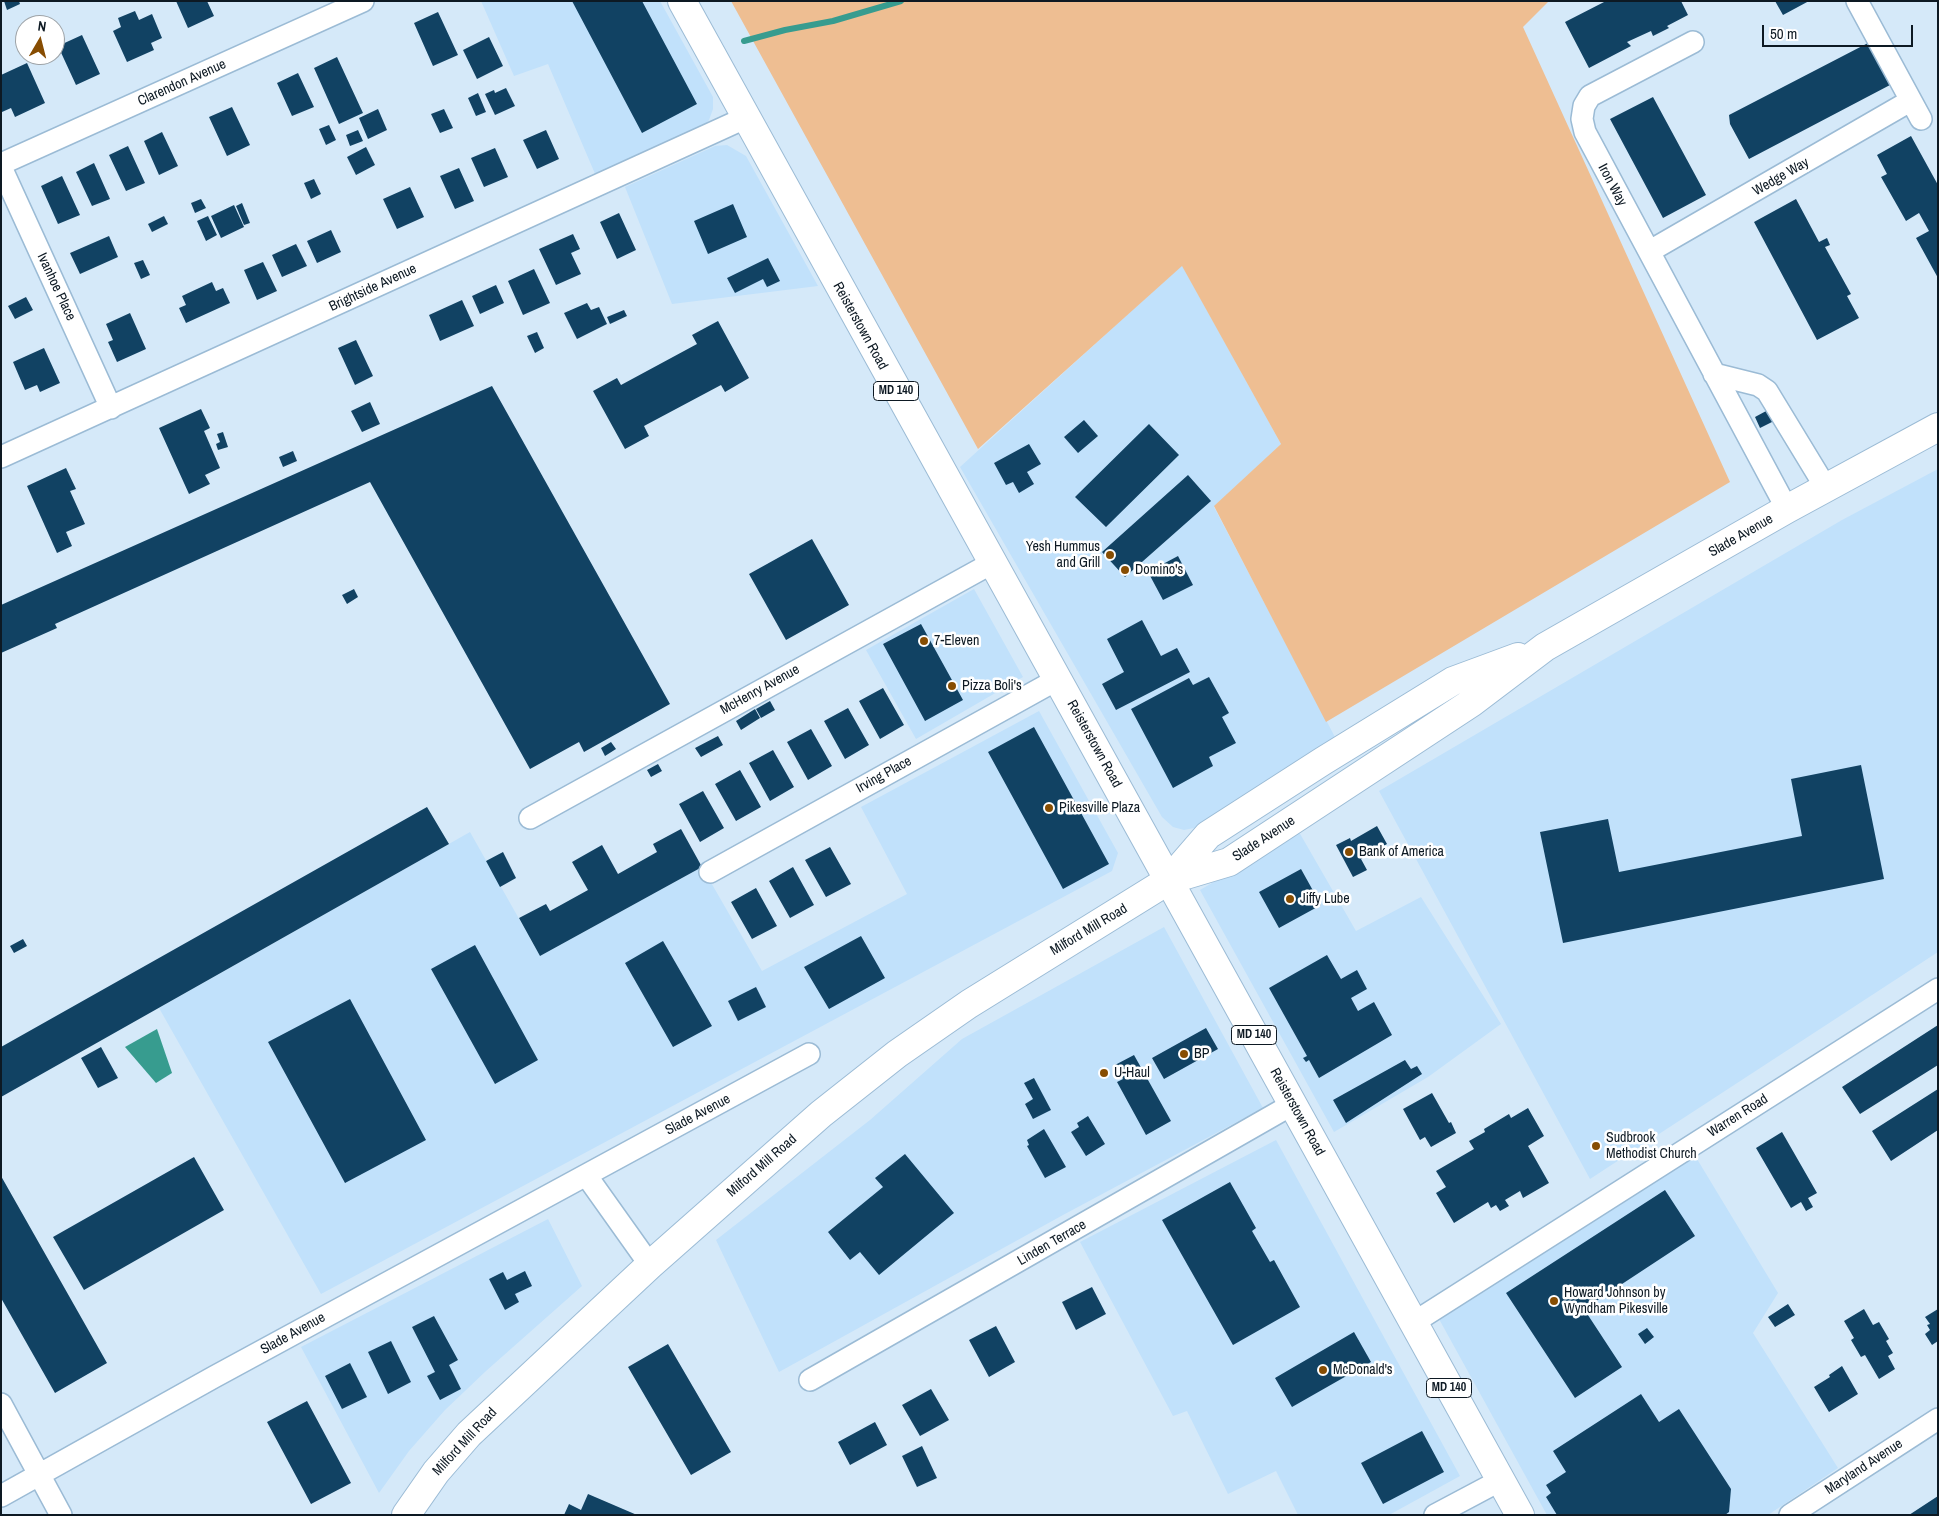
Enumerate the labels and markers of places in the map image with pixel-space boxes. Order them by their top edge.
place label: Yesh Hummus and Grill [1026,539,1100,572]
marker: Yesh Hummus and Grill [1104,549,1116,561]
place label: Domino's [1135,562,1183,578]
marker: Domino's [1119,564,1131,576]
place label: 7-Eleven [934,633,979,649]
marker: 7-Eleven [918,635,930,647]
place label: Pizza Boli's [962,678,1022,694]
marker: Pizza Boli's [946,680,958,692]
place label: Pikesville Plaza [1059,800,1140,816]
marker: Pikesville Plaza [1043,802,1055,814]
place label: Bank of America [1359,844,1444,860]
marker: Bank of America [1343,846,1355,858]
place label: Jiffy Lube [1300,891,1350,907]
marker: Jiffy Lube [1284,893,1296,905]
place label: BP [1194,1046,1209,1062]
marker: BP [1178,1048,1190,1060]
place label: U-Haul [1114,1065,1150,1081]
marker: U-Haul [1098,1067,1110,1079]
place label: Sudbrook Methodist Church [1606,1130,1697,1162]
marker: Sudbrook Methodist Church [1590,1140,1602,1152]
place label: Howard Johnson by Wyndham Pikesville [1564,1285,1668,1318]
marker: Howard Johnson by Wyndham Pikesville [1548,1295,1560,1307]
place label: McDonald's [1333,1362,1393,1378]
marker: McDonald's [1317,1364,1329,1376]

